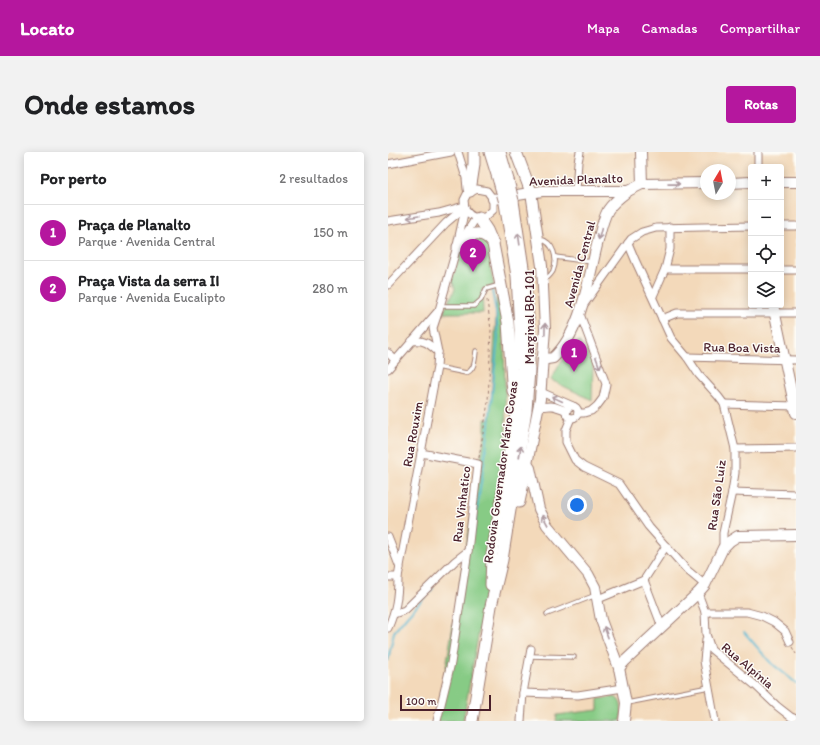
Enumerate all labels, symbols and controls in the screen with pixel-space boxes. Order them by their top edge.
text: Locato [20,17,74,40]
text: Mapa [587,20,620,37]
text: Camadas [642,20,698,37]
text: Compartilhar [720,20,800,37]
button: Rotas [726,86,796,123]
text: Onde estamos [24,87,195,121]
north arrow [700,164,736,200]
map controls [748,164,784,308]
button: + [748,164,784,200]
text: Por perto [40,168,107,188]
street label: Avenida Planalto [529,170,624,189]
text: 2 resultados [279,171,348,186]
one-way arrow [667,180,680,188]
button: − [748,200,784,236]
one-way arrow [407,213,420,221]
text: Praça de Planalto [78,216,191,234]
street label: Avenida Central [561,219,598,309]
text: 1 [50,225,56,240]
text: 150 m [313,225,348,240]
one-way arrow [596,227,603,240]
one-way arrow [515,233,523,246]
text: Parque · Avenida Central [78,234,215,249]
button: locate [748,236,784,272]
pin: 2 [460,239,486,272]
street label: Marginal BR-101 [522,270,537,364]
text: Praça Vista da serra II [78,272,219,290]
button: layers [748,272,784,308]
text: 2 [50,281,56,296]
text: 280 m [312,281,348,296]
text: Parque · Avenida Eucalipto [78,290,225,305]
one-way arrow [541,323,548,336]
pin: 1 [561,339,587,372]
street label: Rua Boa Vista [703,339,781,356]
one-way arrow [595,357,603,369]
street label: Rodovia Governador Mário Covas [480,380,521,564]
one-way arrow [551,395,563,402]
street label: Rua Rouxim [399,400,426,468]
one-way arrow [516,446,524,459]
street label: Rua São Luiz [704,459,729,531]
street label: Rua Vinhatico [449,465,474,543]
your location [567,495,587,515]
one-way arrow [540,514,548,526]
one-way arrow [601,626,609,638]
street label: Rua Alpínia [719,639,777,692]
scale bar [400,693,491,712]
text: 100 m [406,695,436,708]

